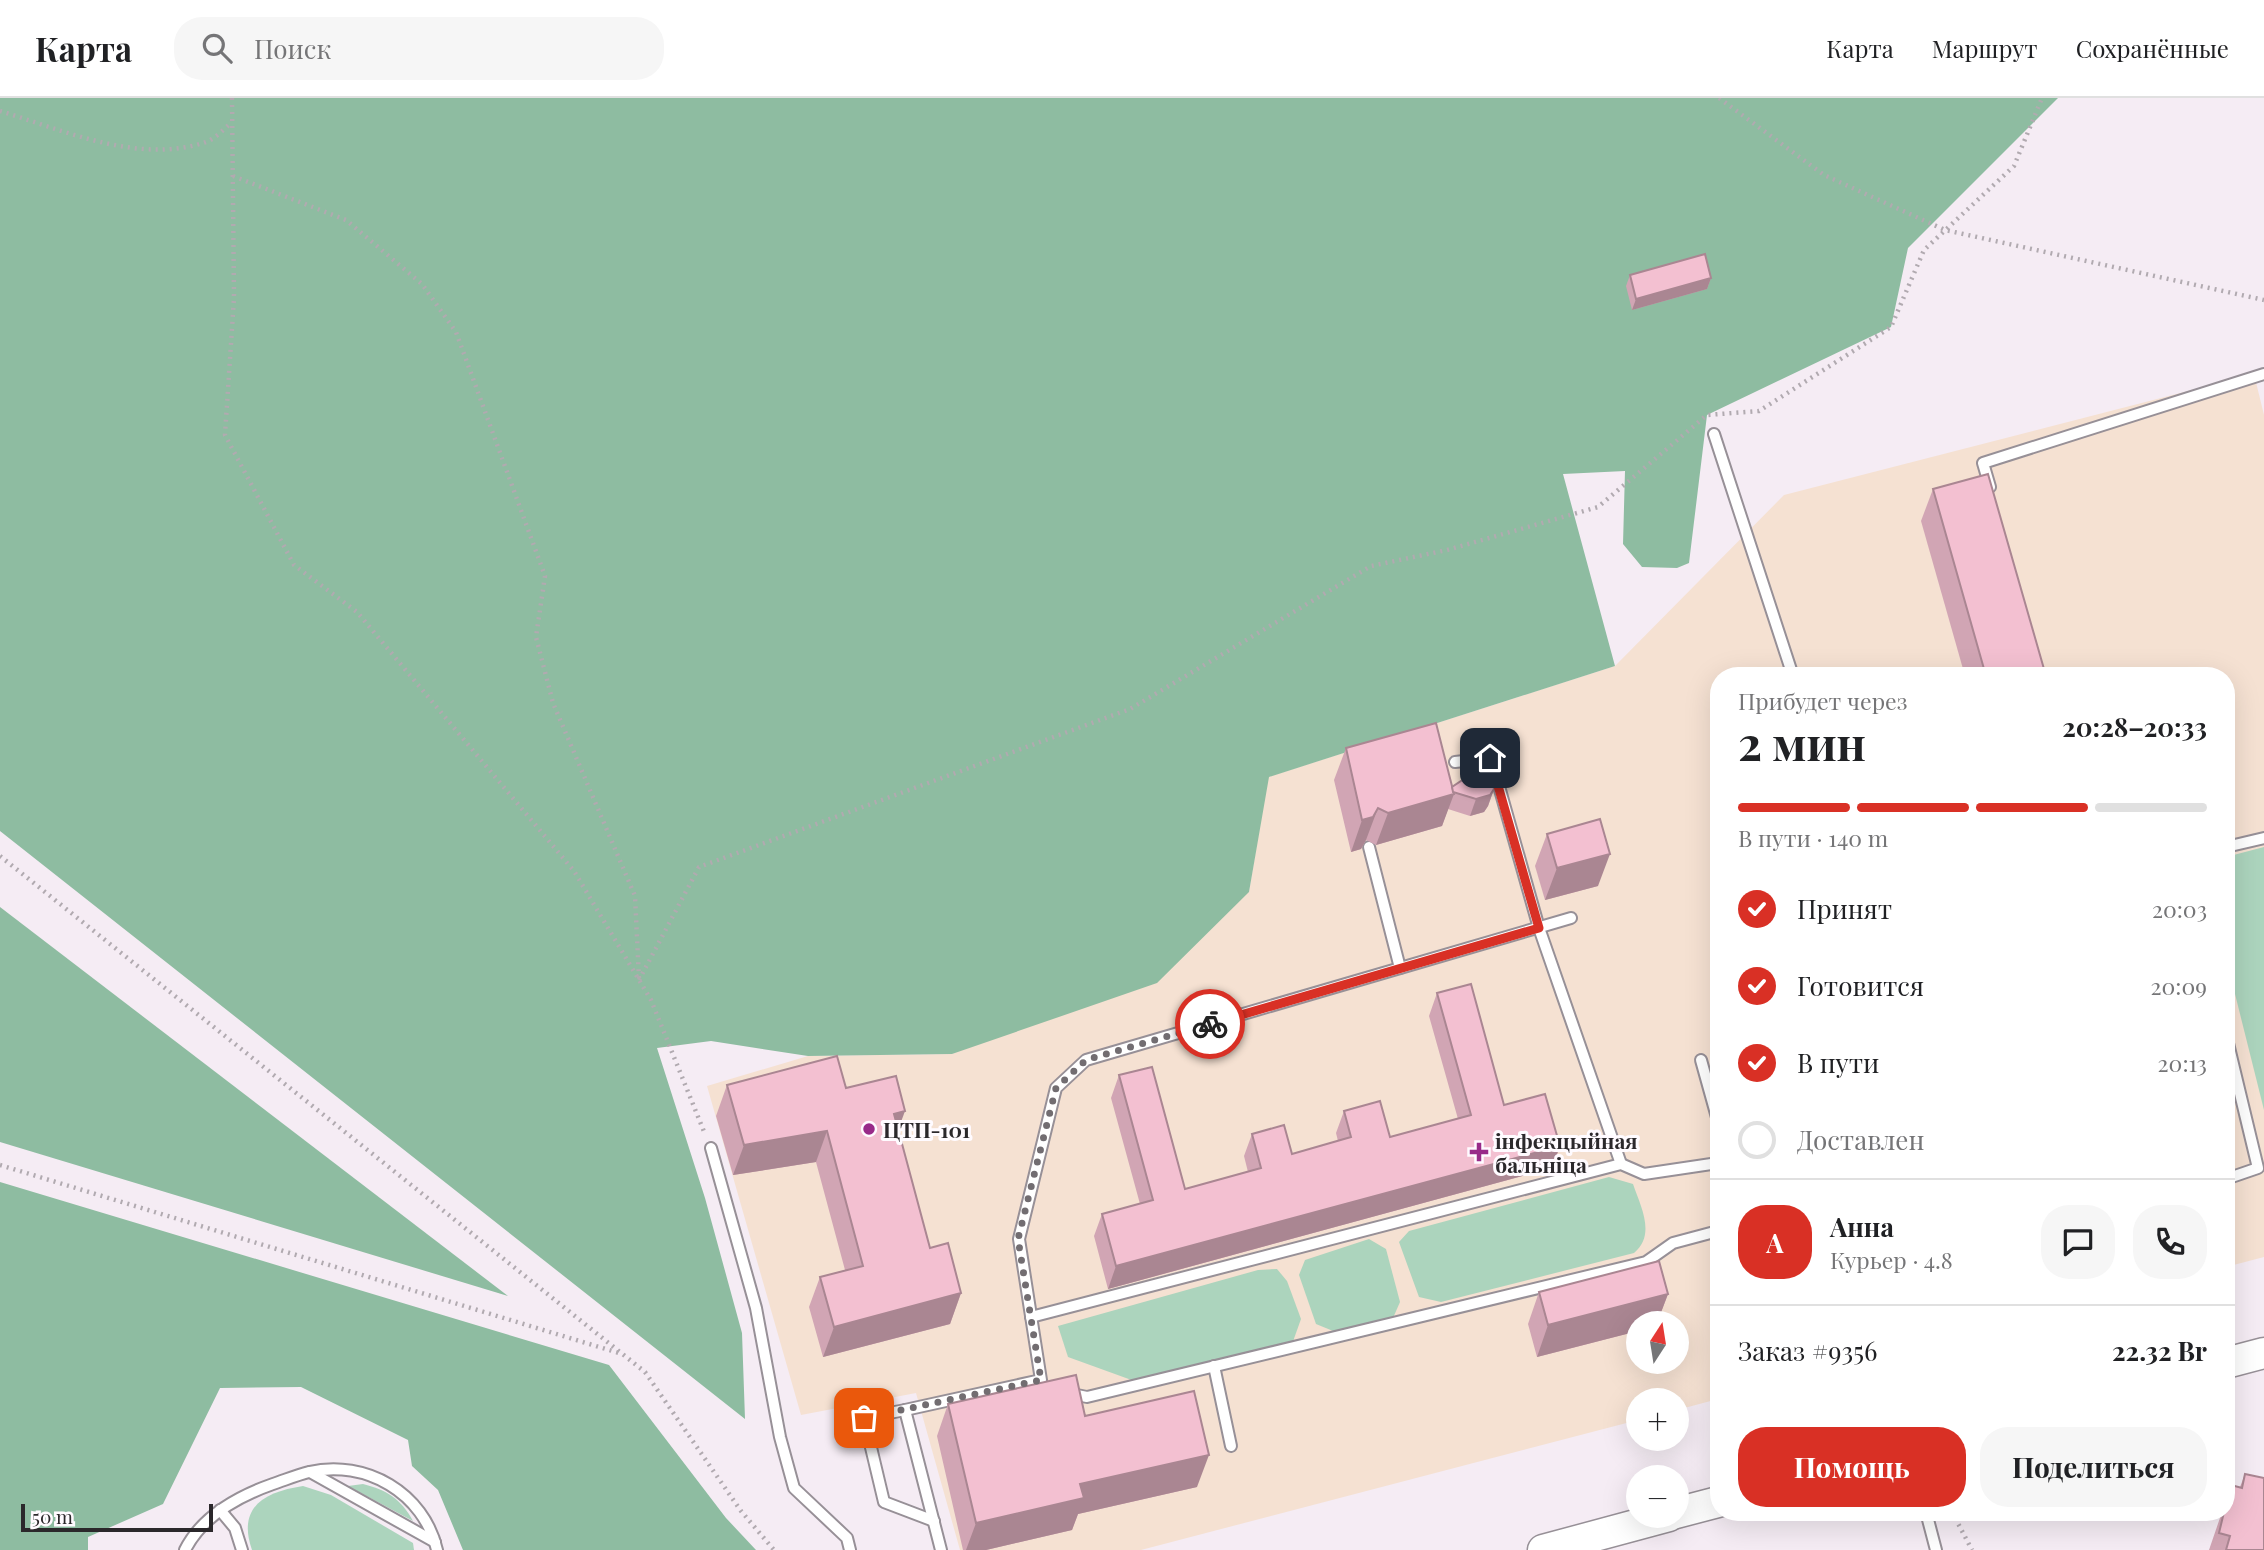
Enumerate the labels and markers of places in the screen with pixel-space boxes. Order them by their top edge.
pin [1460,728,1520,788]
place label: ЦТП-101 [883,1115,970,1143]
marker: ЦТП-101 [861,1121,877,1137]
place label: інфекцыйная бальніца [1495,1126,1637,1178]
marker: інфекцыйная бальніца [1469,1142,1489,1162]
pin [834,1388,894,1448]

